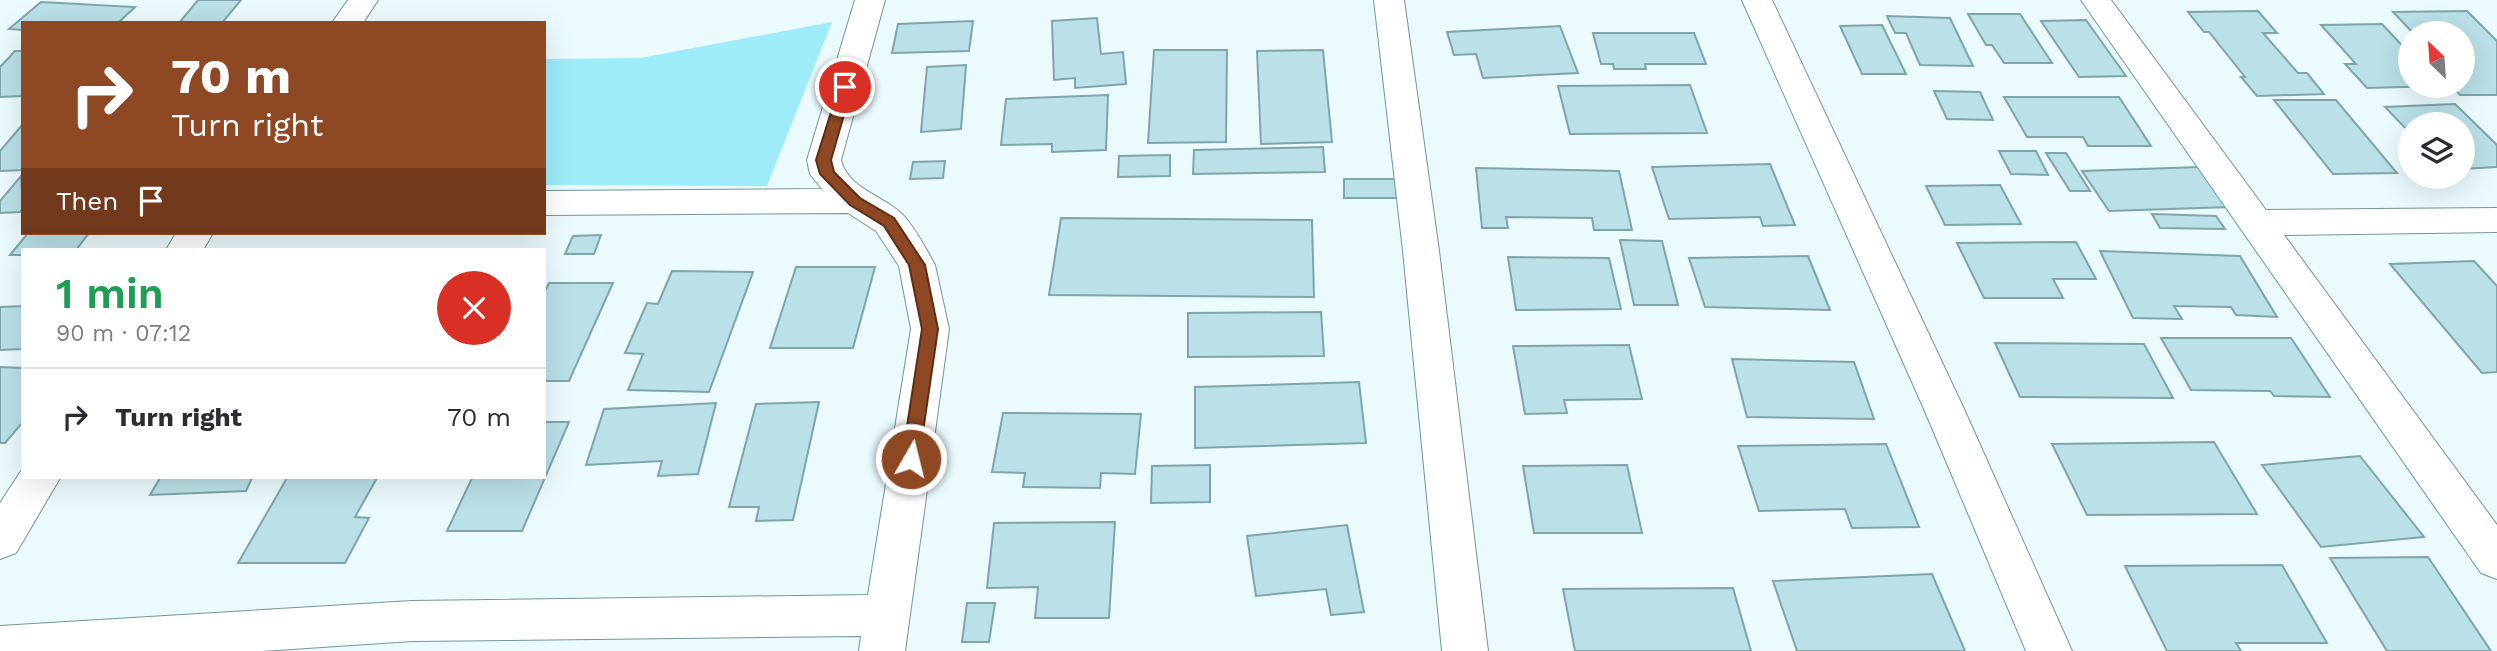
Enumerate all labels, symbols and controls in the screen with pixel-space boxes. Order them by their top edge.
north arrow [2398,21,2474,98]
map controls [2398,21,2475,189]
text: 70 m [171,47,291,105]
icon: right [56,49,147,140]
pin [815,57,875,117]
icon: arrive [826,68,864,106]
text: Turn right [171,106,323,144]
button: layers [2398,112,2475,189]
icon: arrive [132,182,170,220]
text: Then [56,186,118,216]
text: 1 min [56,269,164,318]
button: close [437,271,511,345]
text: 90 m · 07:12 [56,320,191,347]
icon: right [56,398,94,436]
text: Turn right [115,402,242,432]
text: 70 m [447,402,511,432]
position arrow [874,422,948,496]

